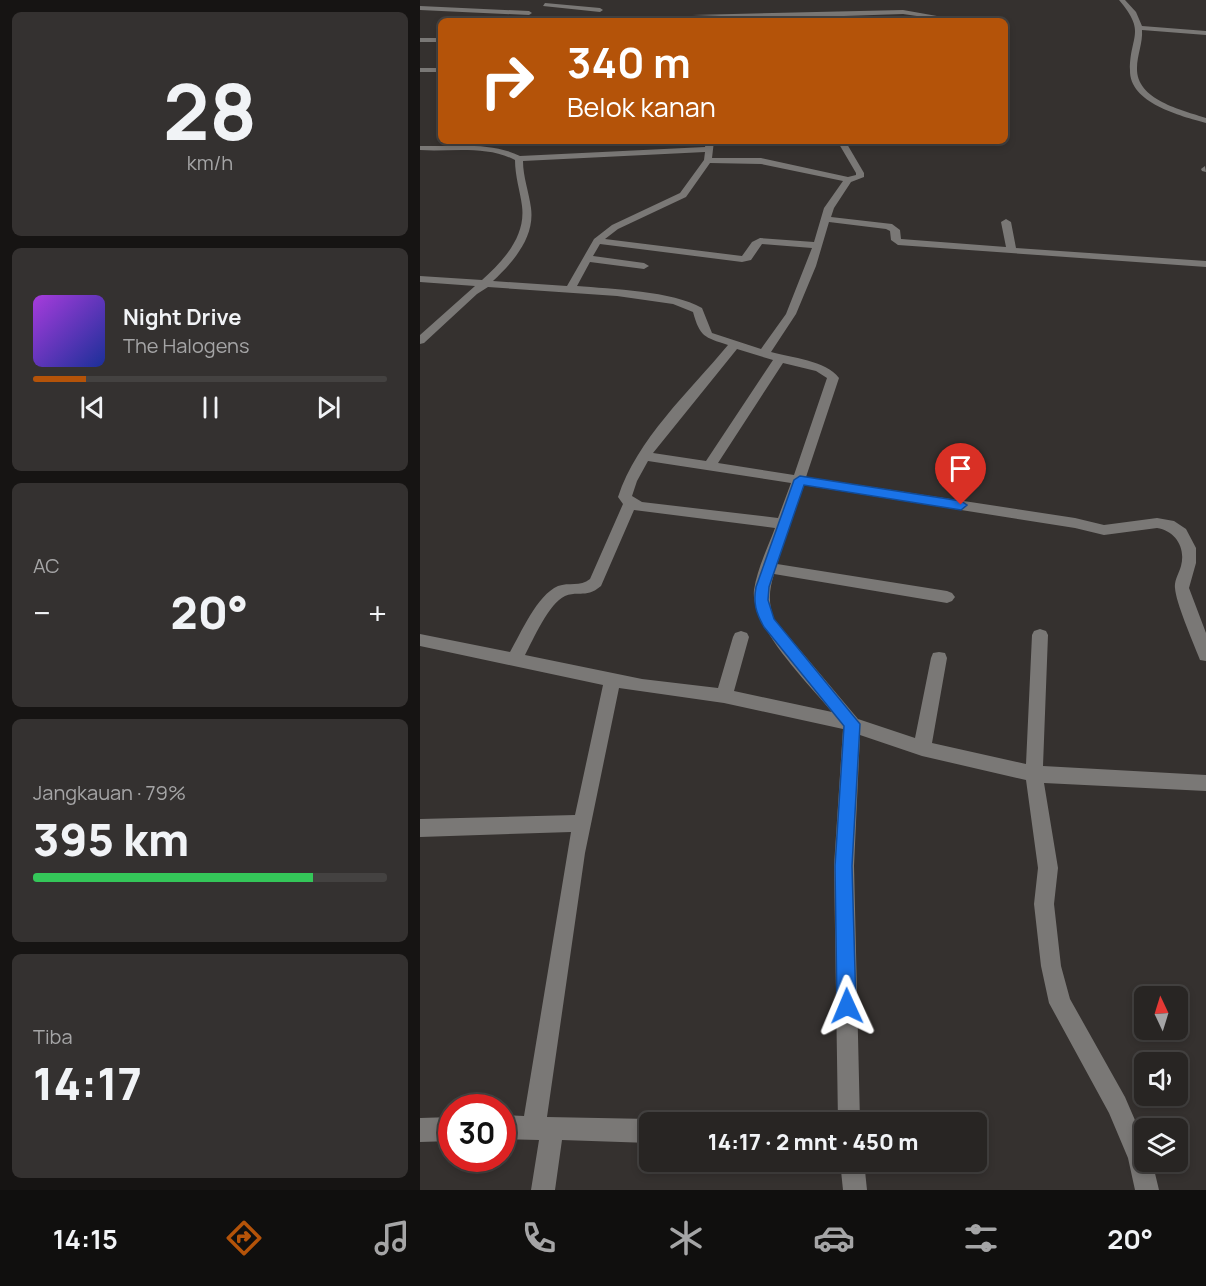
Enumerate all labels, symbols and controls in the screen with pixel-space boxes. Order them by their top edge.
text: 340 m [567,33,691,91]
icon: right [468,42,546,120]
text: 28 [163,57,257,163]
text: Belok kanan [567,88,716,125]
text: km/h [187,149,233,176]
text: Night Drive [123,302,242,332]
text: The Halogens [123,332,249,359]
icon: previous [76,391,109,424]
icon: pause [194,391,227,424]
icon: next [312,391,345,424]
pin [935,443,986,505]
icon: arrive [944,452,977,485]
text: AC [33,552,60,579]
text: 20° [171,581,248,643]
text: − [33,590,51,635]
text: + [368,590,387,635]
text: Jangkauan · 79% [33,779,186,806]
text: 395 km [33,808,189,870]
position arrow [815,974,879,1038]
north arrow [1134,986,1188,1040]
map controls [1134,986,1188,1172]
text: Tiba [33,1023,73,1050]
text: 14:17 [33,1052,142,1114]
button: sound [1134,1052,1188,1106]
speed limit sign: 30 [438,1094,516,1172]
button: layers [1134,1118,1188,1172]
text: 14:17 · 2 mnt · 450 m [708,1127,918,1157]
icon: directions [223,1217,265,1259]
icon: music [371,1217,413,1259]
icon: phone [518,1217,560,1259]
icon: climate [665,1217,707,1259]
icon: car [813,1217,855,1259]
icon: filters [960,1217,1002,1259]
text: 14:15 [53,1220,118,1257]
text: 20° [1107,1220,1153,1257]

